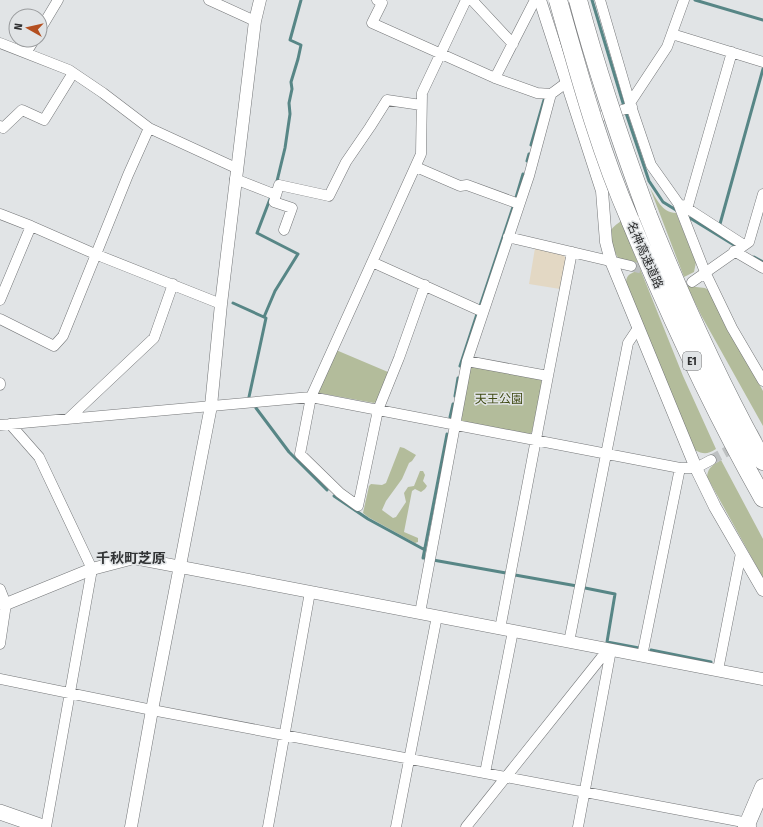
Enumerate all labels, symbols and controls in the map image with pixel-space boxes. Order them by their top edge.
north arrow [8,8,48,48]
text: N [12,23,25,31]
street label: 名神高速道路 [624,219,666,291]
road number: E1 [683,352,701,370]
park label: 天王公園 [475,392,523,406]
district label: 千秋町芝原 [96,550,166,567]

